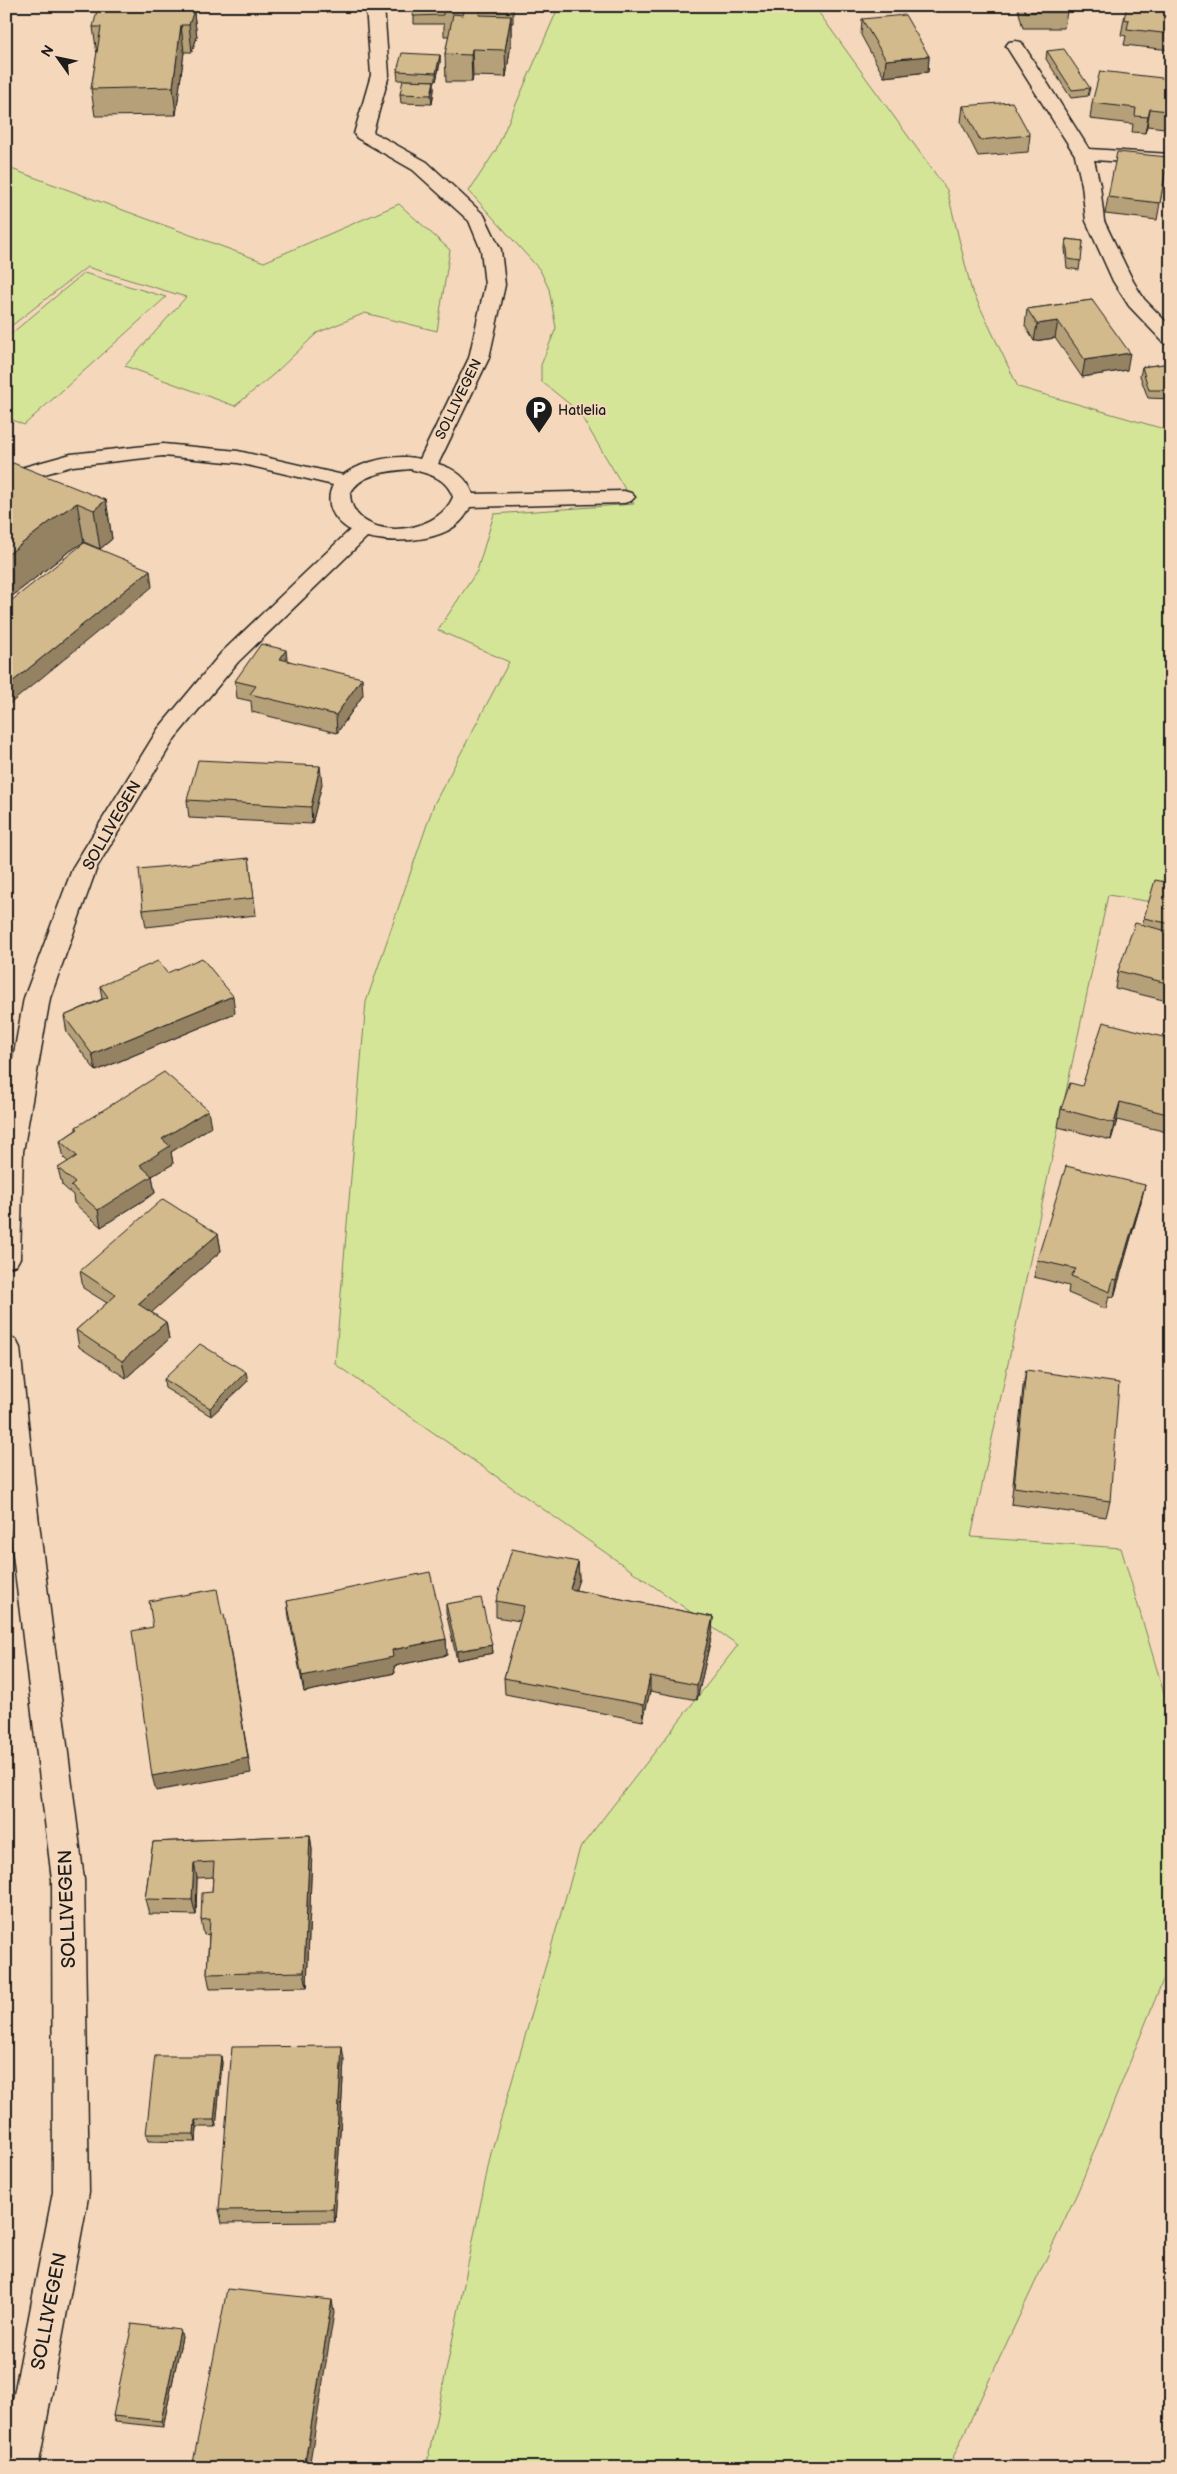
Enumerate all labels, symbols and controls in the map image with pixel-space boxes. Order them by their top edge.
north arrow [32,32,82,82]
text: N [38,42,58,60]
street label: SOLLIVEGEN [432,356,485,442]
parking icon: Hatlelia [524,395,554,434]
place label: Hatlelia [558,402,606,419]
street label: SOLLIVEGEN [79,778,146,874]
street label: SOLLIVEGEN [54,1849,81,1969]
street label: SOLLIVEGEN [27,2251,72,2372]

